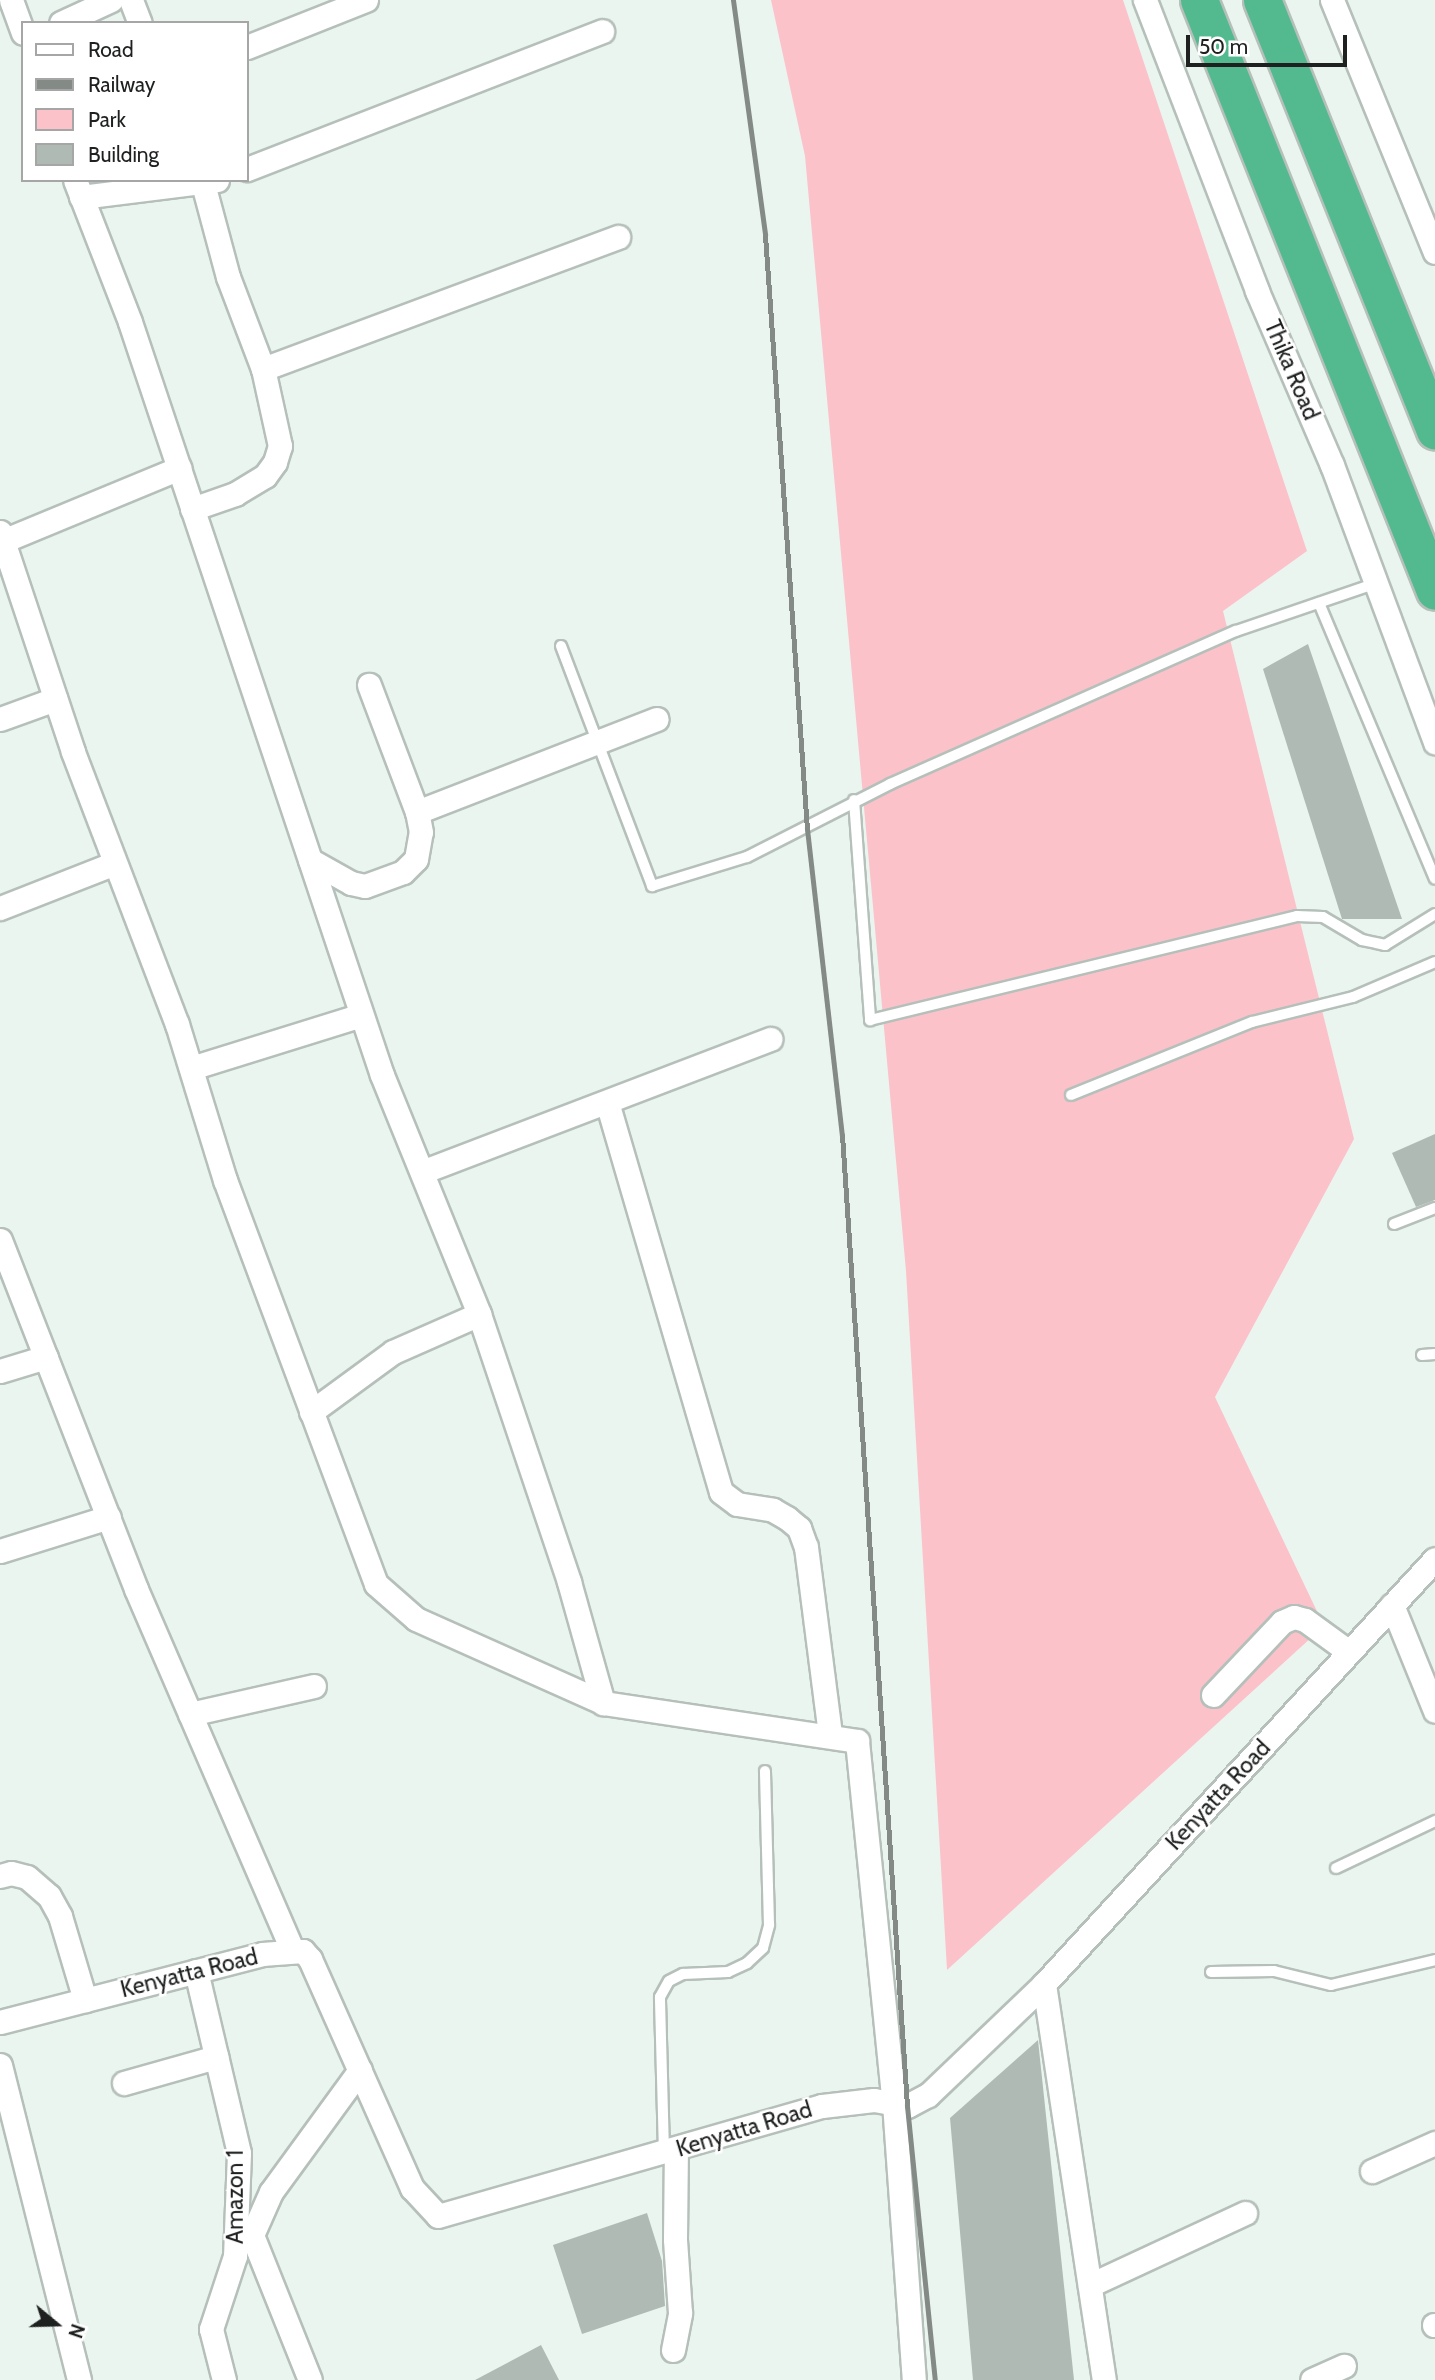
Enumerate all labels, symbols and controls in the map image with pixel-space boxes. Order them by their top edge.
legend [21,21,248,182]
scale bar [1190,21,1351,65]
text: 50 m [1199,34,1248,59]
text: Road [88,37,134,62]
text: Railway [88,72,155,97]
text: Park [88,107,126,132]
text: Building [88,142,159,167]
street label: Thika Road [1259,316,1325,424]
street label: Kenyatta Road [1160,1734,1276,1856]
street label: Kenyatta Road [118,1943,260,2003]
street label: Kenyatta Road [673,2095,815,2163]
street label: Amazon 1 [221,2150,249,2244]
north arrow [21,2289,91,2359]
text: N [63,2321,89,2341]

